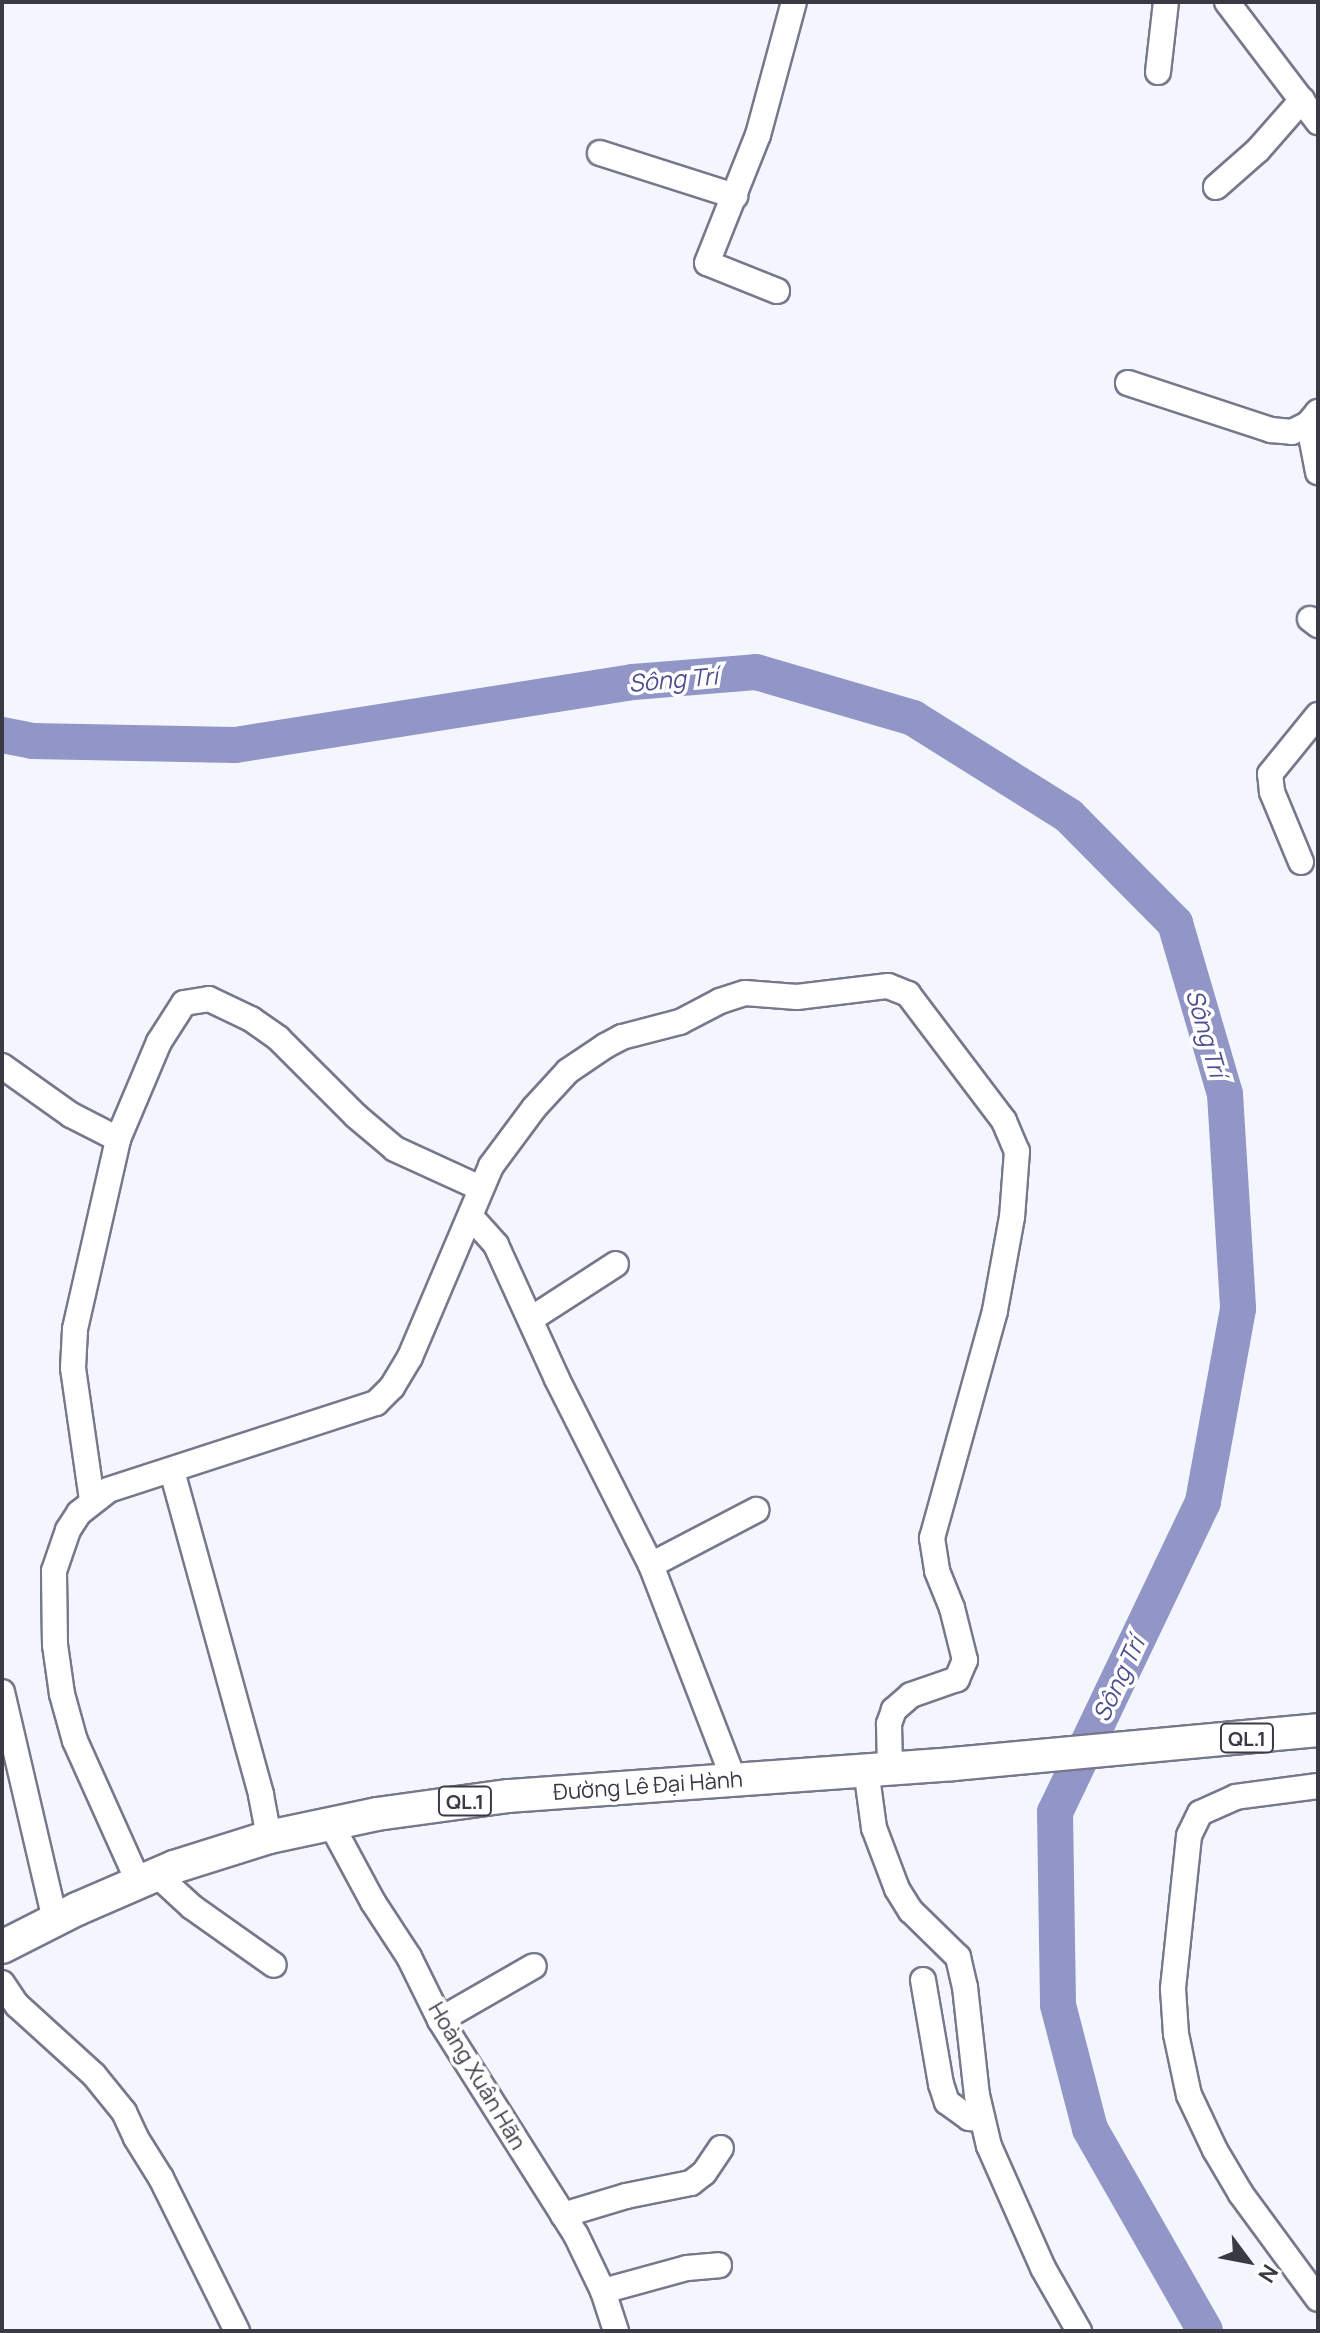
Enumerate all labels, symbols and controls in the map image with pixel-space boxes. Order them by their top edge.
water label: Sông Trí [627,661,719,697]
water label: Sông Trí [1181,986,1233,1080]
water label: Sông Trí [1086,1632,1150,1726]
road number: QL.1 [1219,1722,1275,1754]
street label: Đường Lê Đại Hành [552,1766,744,1806]
road number: QL.1 [437,1785,493,1817]
street label: Hoàng Xuân Hãn [423,1998,531,2154]
north arrow [1208,2221,1288,2301]
text: N [1251,2259,1285,2288]

